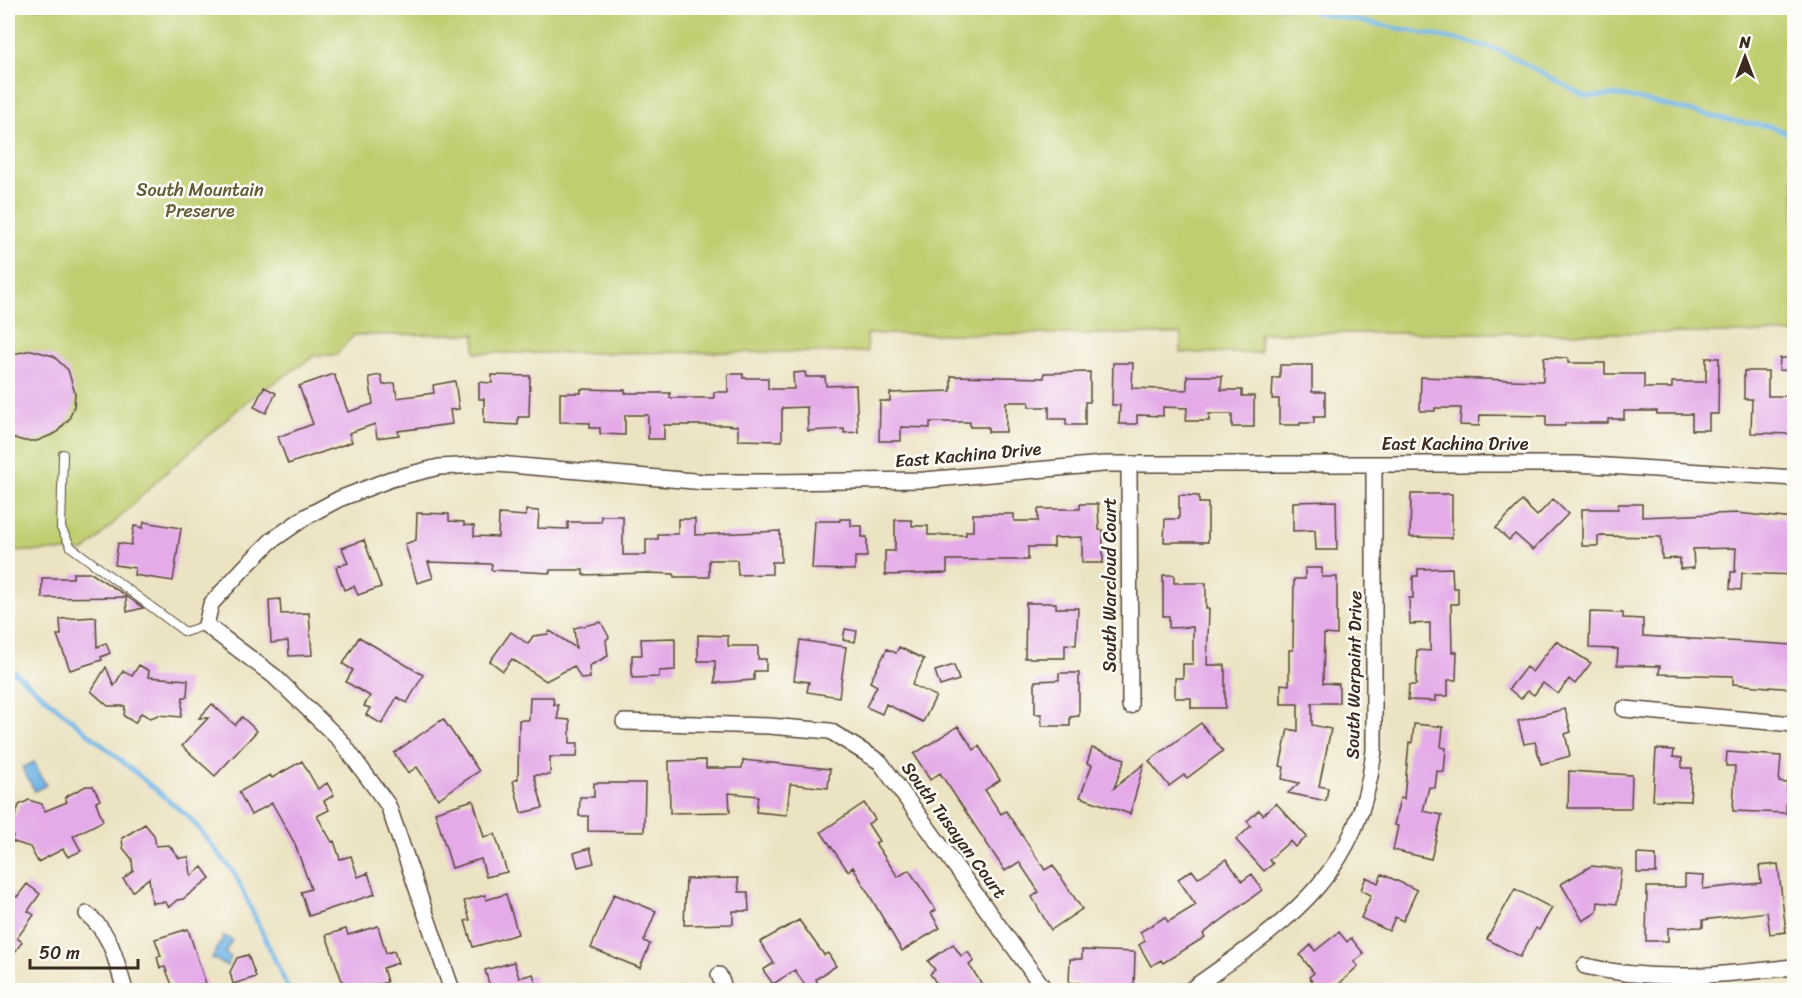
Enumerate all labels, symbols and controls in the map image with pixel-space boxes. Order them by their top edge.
north arrow [1715,27,1775,87]
text: N [1738,28,1751,57]
park label: South Mountain Preserve [136,174,264,227]
street label: East Kachina Drive [1382,428,1529,460]
street label: East Kachina Drive [893,433,1043,477]
street label: South Warcloud Court [1094,498,1126,672]
street label: South Warpaint Drive [1337,590,1371,760]
street label: South Tusayan Court [893,754,1015,906]
scale bar [30,932,138,970]
text: 50 m [39,937,80,969]

